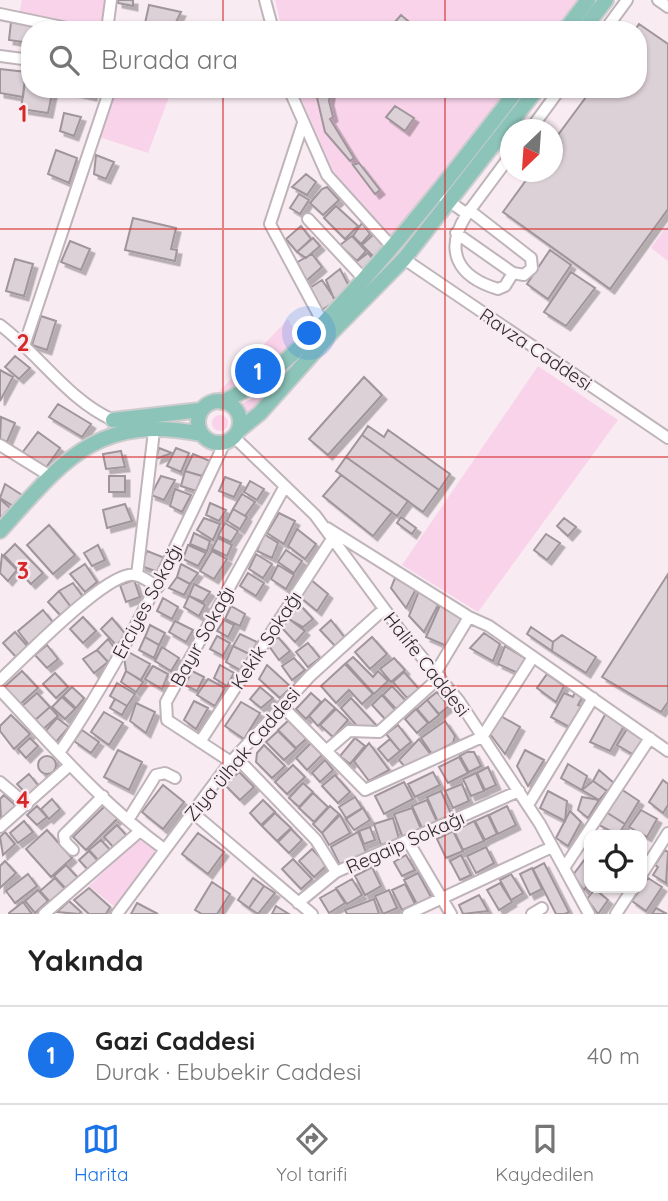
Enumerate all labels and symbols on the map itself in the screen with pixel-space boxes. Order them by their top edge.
text: 1 [19,99,27,128]
north arrow [500,119,563,182]
street label: Ravza Caddesi [475,303,597,395]
your location [292,316,326,350]
text: 2 [16,328,30,357]
pin: 1 [235,345,281,397]
street label: Erciyes Sokağı [107,539,187,663]
text: 3 [17,556,29,585]
street label: Bayır Sokağı [165,582,239,690]
street label: Kekik Sokağı [225,586,307,694]
street label: Halife Caddesi [379,607,475,721]
street label: Ziya ülhak Caddesi [179,682,305,826]
text: 4 [16,785,30,814]
street label: Regaip Sokağı [342,805,468,879]

